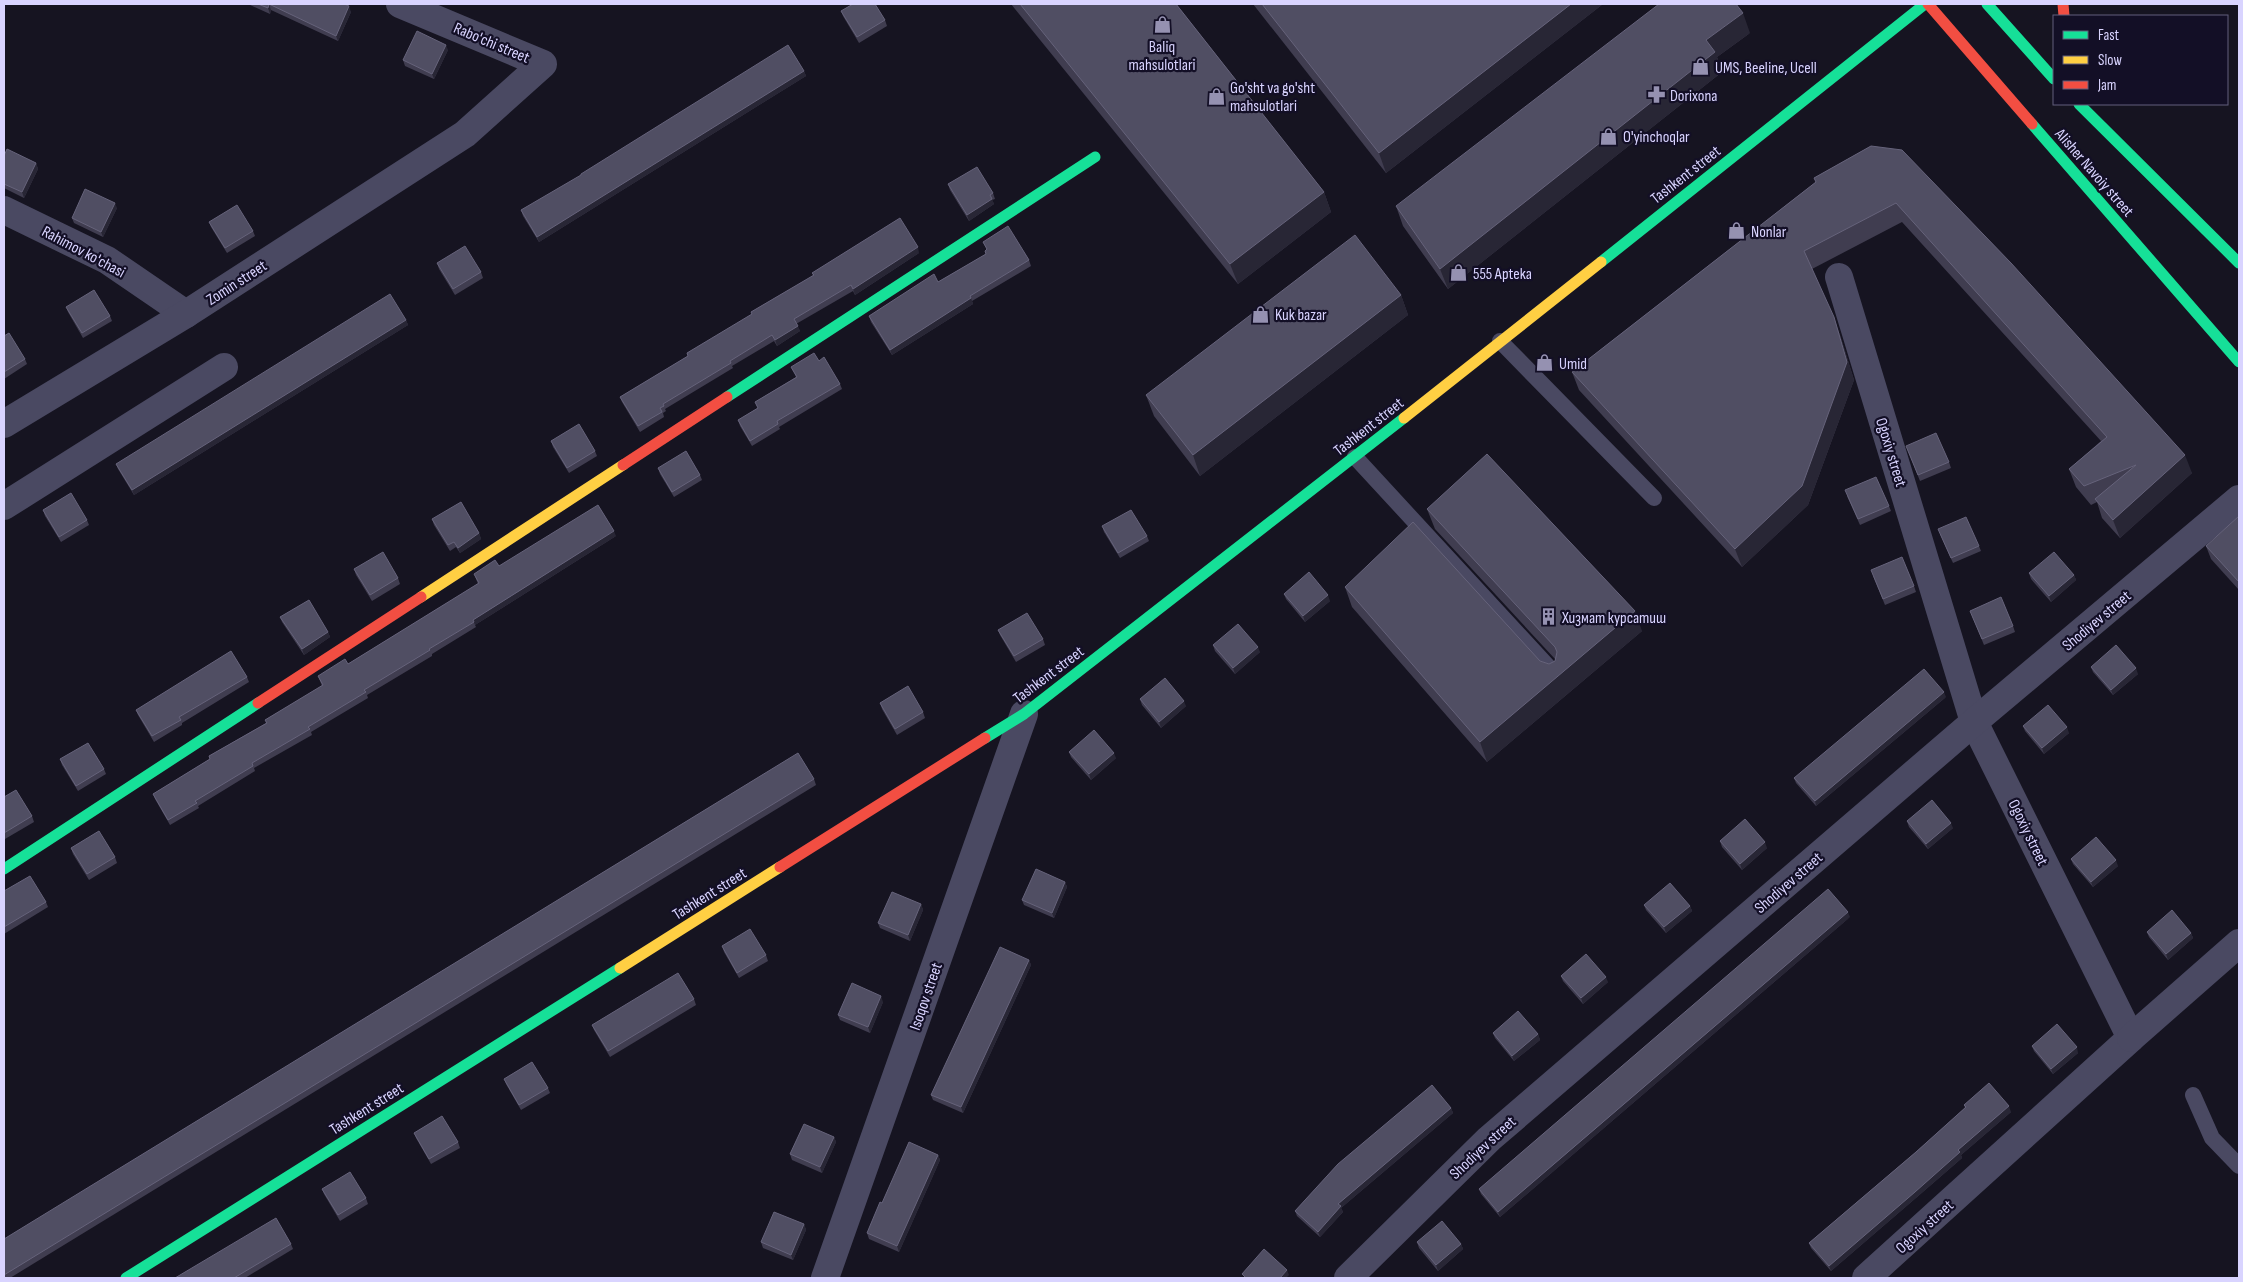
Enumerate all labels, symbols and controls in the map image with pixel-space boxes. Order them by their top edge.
shop icon: Baliq mahsulotlari [1152,14,1172,34]
legend [2053,15,2228,105]
street label: Rabo'chi street [451,19,532,68]
text: Fast [2098,26,2120,45]
place label: Baliq mahsulotlari [1129,38,1195,75]
text: Slow [2098,51,2122,70]
shop icon: UMS, Beeline, Ucell [1691,57,1711,77]
place label: UMS, Beeline, Ucell [1715,59,1817,78]
text: Jam [2097,76,2116,95]
place label: Go'sht va go'sht mahsulotlari [1230,79,1315,116]
pharmacy icon: Dorixona [1646,85,1666,105]
shop icon: Go'sht va go'sht mahsulotlari [1206,86,1226,106]
place label: Dorixona [1670,87,1717,106]
street label: Alisher Navoiy street [2050,124,2137,221]
shop icon: O'yinchoqlar [1599,126,1619,146]
place label: O'yinchoqlar [1623,128,1690,147]
street label: Tashkent street [1647,142,1725,208]
shop icon: Nonlar [1727,221,1747,241]
street label: Rahimov ko'chasi [38,222,128,282]
place label: Nonlar [1751,223,1787,242]
street label: Zomin street [203,257,271,310]
shop icon: 555 Apteka [1449,263,1469,283]
place label: 555 Apteka [1473,265,1532,284]
shop icon: Kuk bazar [1251,304,1271,324]
place label: Kuk bazar [1275,306,1327,325]
shop icon: Umid [1535,353,1555,373]
place label: Umid [1559,355,1587,374]
street label: Tashkent street [1330,394,1408,460]
street label: Ogoxiy street [1871,416,1910,489]
street label: Shodiyev street [2059,587,2135,655]
building icon: Хизмат курсатиш [1538,607,1558,627]
place label: Хизмат курсатиш [1561,609,1666,628]
street label: Tashkent street [1010,642,1088,708]
street label: Ogoxiy street [2004,797,2052,869]
street label: Shodiyev street [1751,848,1827,918]
street label: Tashkent street [669,864,750,924]
street label: Isoqov street [906,960,947,1033]
street label: Tashkent street [326,1079,407,1139]
street label: Shodiyev street [1446,1113,1520,1184]
street label: Ogoxiy street [1892,1196,1958,1258]

